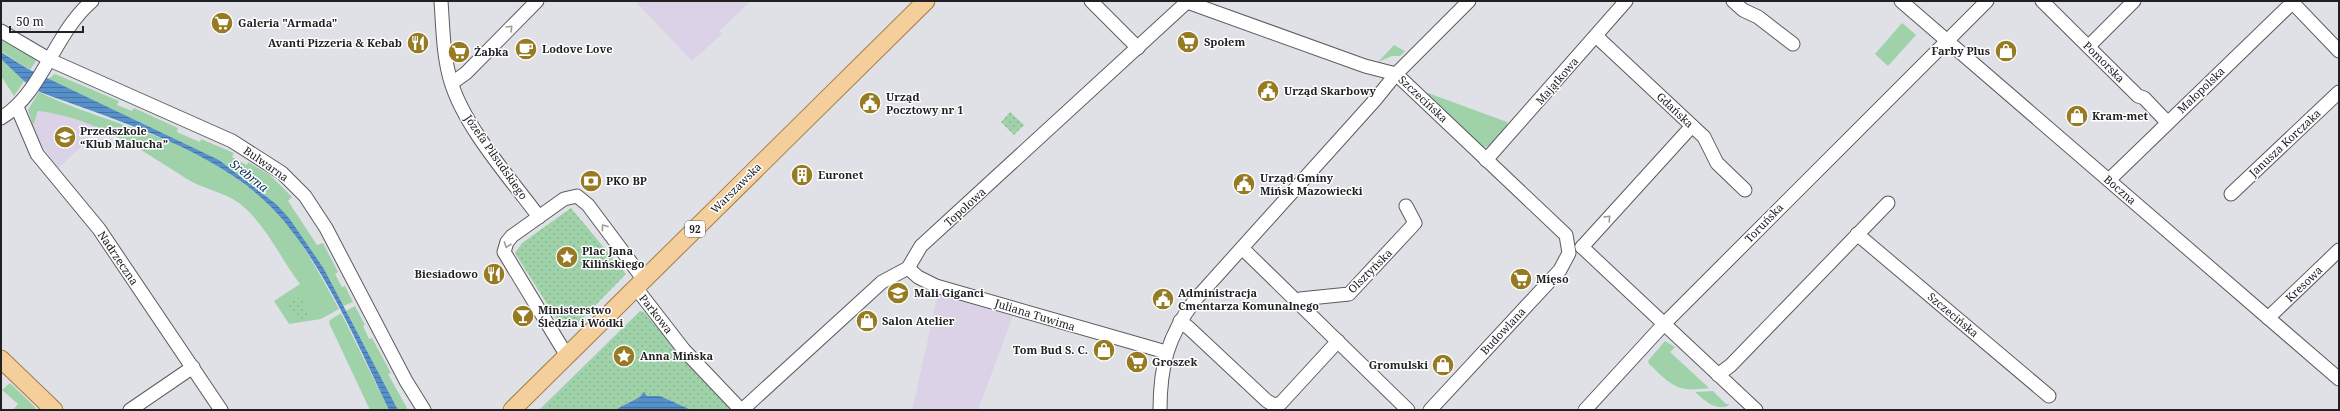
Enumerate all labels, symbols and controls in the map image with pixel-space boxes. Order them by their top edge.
scale bar [10,8,83,34]
supermarket icon: Galeria "Armada" [209,10,235,36]
text: 50 m [16,13,44,30]
place label: Galeria "Armada" [238,15,337,30]
one-way arrow [506,25,513,33]
supermarket icon: Społem [1175,29,1201,55]
restaurant icon: Avanti Pizzeria & Kebab [405,30,431,56]
place label: Społem [1204,34,1245,49]
place label: Avanti Pizzeria & Kebab [268,35,402,50]
cafe icon: Lodove Love [513,36,539,62]
shop icon: Farby Plus [1993,38,2019,64]
street label: Pomorska [2080,38,2128,86]
supermarket icon: Żabka [446,39,472,65]
place label: Lodove Love [542,41,613,56]
place label: Farby Plus [1932,43,1990,58]
place label: Żabka [474,44,509,59]
street label: Majątkowa [1532,54,1581,108]
street label: Małopolska [2174,63,2228,116]
street label: Szczecińska [1396,72,1451,125]
public building icon: Urząd Skarbowy [1255,78,1281,104]
place label: Urząd Skarbowy [1284,83,1376,98]
place label: Urząd Pocztowy nr 1 [886,89,963,117]
street label: Gdańska [1654,89,1697,131]
public building icon: Urząd Pocztowy nr 1 [857,90,883,116]
shop icon: Kram-met [2064,103,2090,129]
street label: Janusza Korczaka [2245,106,2324,180]
place label: Kram-met [2092,108,2149,123]
street label: Józefa Piłsudskiego [461,110,531,202]
place label: Przedszkole “Klub Malucha” [80,123,168,151]
school or university icon: Przedszkole “Klub Malucha” [52,124,78,150]
street label: Bulwarna [241,143,292,185]
water label: Srebrna [227,155,272,196]
street label: Warszawska [707,159,764,216]
building icon: Euronet [789,162,815,188]
place label: Euronet [818,167,864,182]
bank icon: PKO BP [578,168,604,194]
place label: Urząd Gminy Mińsk Mazowiecki [1260,170,1363,198]
public building icon: Urząd Gminy Mińsk Mazowiecki [1231,171,1257,197]
street label: Boczna [2101,172,2140,208]
place label: PKO BP [606,173,647,188]
street label: Topolowa [941,184,989,229]
street label: Toruńska [1741,200,1786,246]
one-way arrow [1603,215,1611,223]
road number: 92 [685,221,705,237]
one-way arrow [601,224,609,231]
street label: Nadrzeczna [95,228,142,288]
one-way arrow [503,242,511,249]
place label: Plac Jana Kilińskiego [582,243,645,271]
place icon: Plac Jana Kilińskiego [554,244,580,270]
street label: Olsztyńska [1344,245,1395,296]
restaurant icon: Biesiadowo [481,261,507,287]
street label: Kresowa [2282,262,2325,305]
place label: Biesiadowo [415,266,478,281]
supermarket icon: Mięso [1508,266,1534,292]
place label: Mięso [1536,271,1569,286]
school or university icon: Mali Giganci [885,280,911,306]
place label: Mali Giganci [914,285,984,300]
place label: Administracja Cmentarza Komunalnego [1178,285,1319,313]
public building icon: Administracja Cmentarza Komunalnego [1150,286,1176,312]
street label: Szczecińska [1925,289,1982,340]
street label: Parkowa [636,291,677,337]
street label: Juliana Tuwima [992,295,1077,334]
place label: Ministerstwo Śledzia i Wódki [538,302,624,330]
bar icon: Ministerstwo Śledzia i Wódki [510,303,536,329]
street label: Budowlana [1477,304,1528,358]
shop icon: Salon Atelier [854,308,880,334]
place label: Salon Atelier [882,313,955,328]
shop icon: Tom Bud S. C. [1091,337,1117,363]
place label: Tom Bud S. C. [1013,342,1088,357]
place icon: Anna Mińska [611,343,637,369]
place label: Anna Mińska [640,348,713,363]
supermarket icon: Groszek [1124,349,1150,375]
shop icon: Gromulski [1430,352,1456,378]
place label: Groszek [1152,354,1197,369]
place label: Gromulski [1369,357,1428,372]

